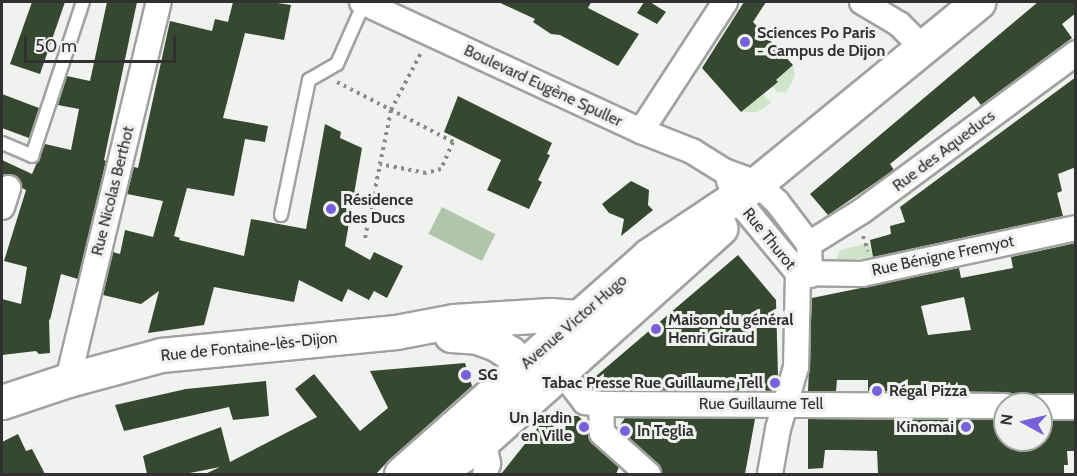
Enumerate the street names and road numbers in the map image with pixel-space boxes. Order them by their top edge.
street label: Boulevard Eugène Spuller [461,41,625,131]
street label: Rue des Aqueducs [889,106,999,196]
street label: Rue Nicolas Berthot [88,124,138,258]
street label: Rue Thurot [738,204,800,274]
street label: Rue Bénigne Fremyot [870,232,1016,280]
street label: Avenue Victor Hugo [517,271,631,373]
street label: Rue de Fontaine-lès-Dijon [160,328,338,366]
street label: Rue Guillaume Tell [699,394,823,414]

